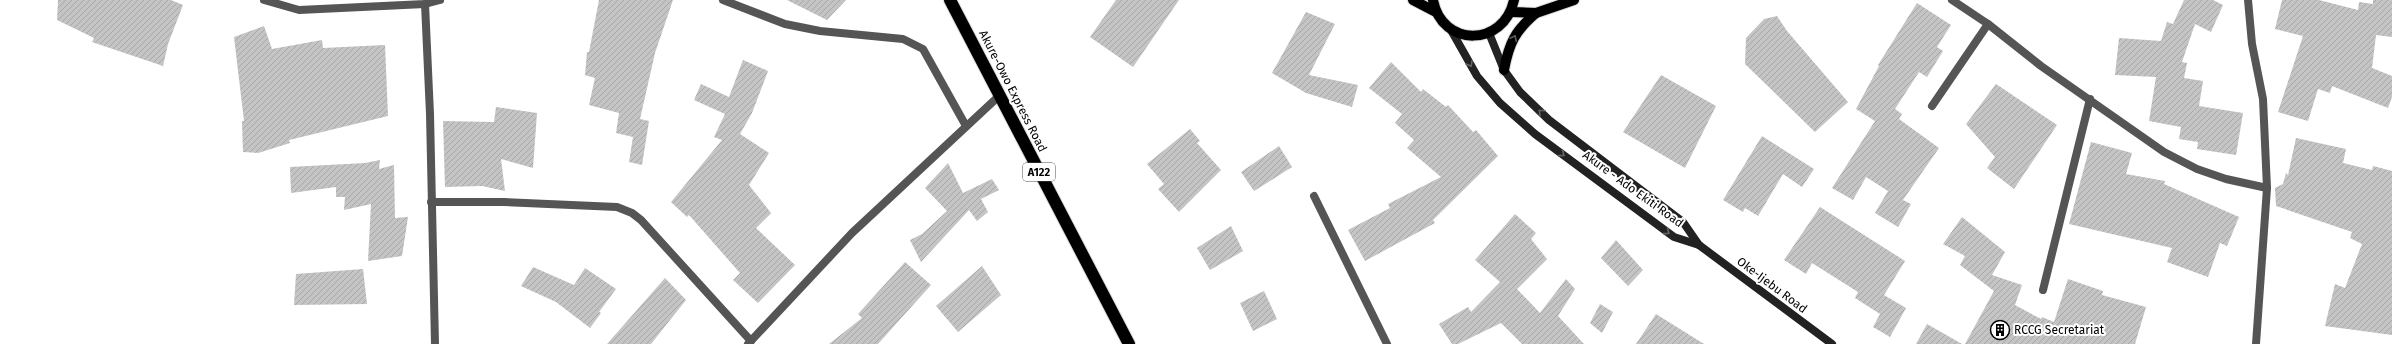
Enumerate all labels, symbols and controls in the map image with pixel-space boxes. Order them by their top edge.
street label: Akure-Owo Express Road [976,28,1050,154]
one-way arrow [1509,35,1517,42]
one-way arrow [1466,60,1473,67]
one-way arrow [1538,109,1546,117]
street label: Akure - Ado Ekiti Road [1580,148,1686,230]
one-way arrow [1558,150,1565,157]
road number: A122 [1023,163,1055,181]
one-way arrow [1662,227,1669,234]
street label: Oke-Ijebu Road [1734,254,1810,316]
building icon: RCCG Secretariat [1989,319,2011,341]
place label: RCCG Secretariat [2014,323,2105,337]

